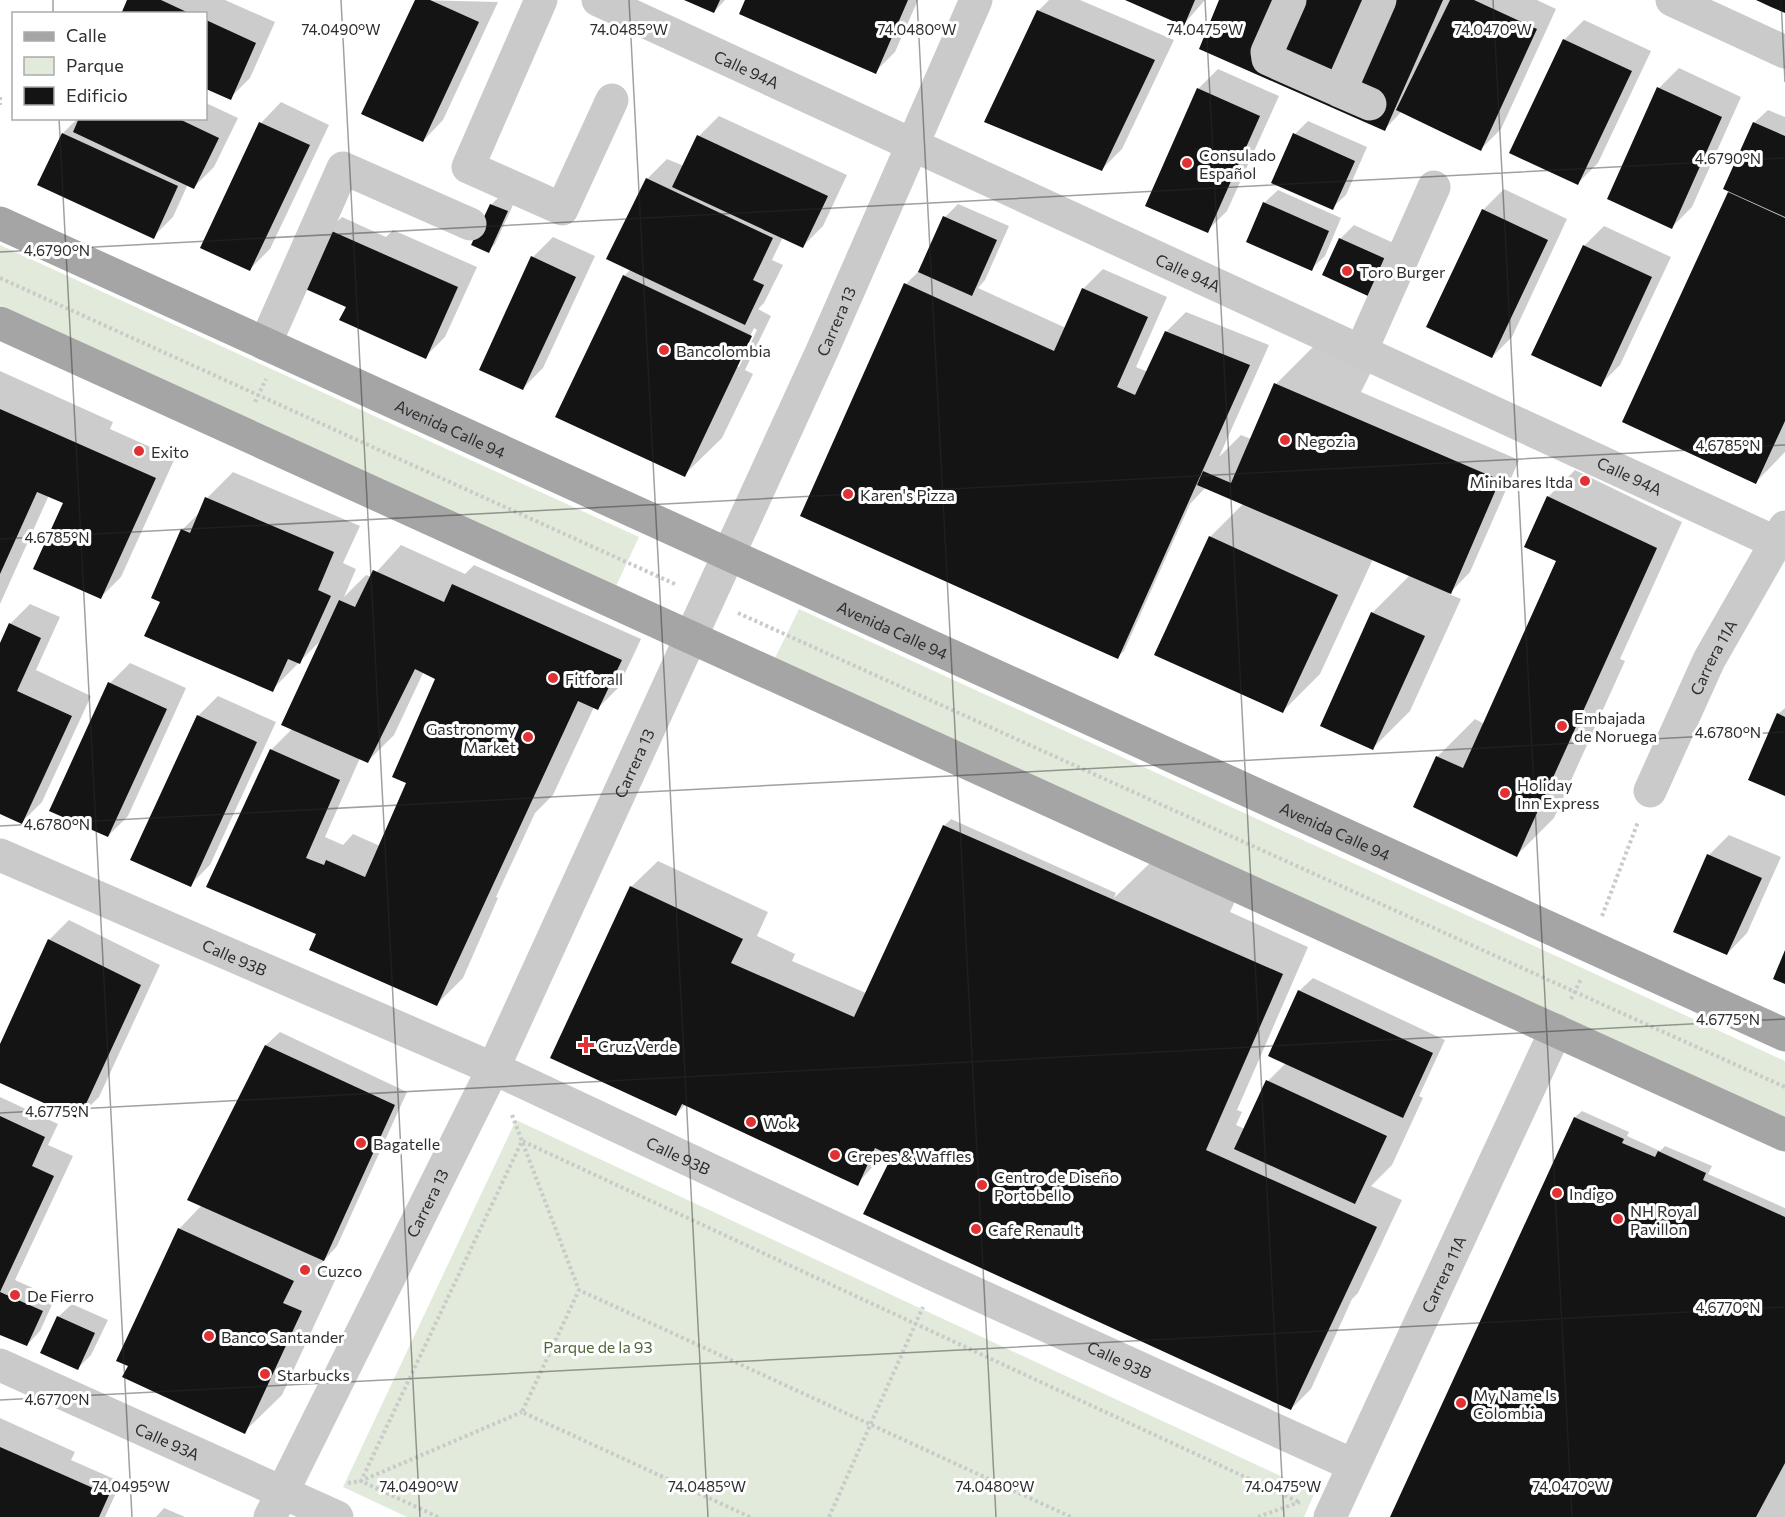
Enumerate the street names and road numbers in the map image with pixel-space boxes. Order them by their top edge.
street label: Calle 94A [711,45,782,92]
street label: Calle 94A [1153,249,1224,295]
street label: Carrera 13 [812,283,859,359]
street label: Avenida Calle 94 [392,395,509,461]
street label: Calle 94A [1594,452,1665,498]
street label: Avenida Calle 94 [835,596,951,663]
street label: Carrera 11A [1685,616,1740,698]
street label: Carrera 13 [609,725,657,801]
street label: Avenida Calle 94 [1277,797,1394,864]
street label: Calle 93B [200,934,270,979]
street label: Calle 93B [644,1132,714,1178]
street label: Carrera 13 [401,1165,451,1240]
street label: Carrera 11A [1417,1232,1469,1315]
street label: Calle 93B [1085,1336,1155,1382]
street label: Calle 93A [133,1418,203,1463]

